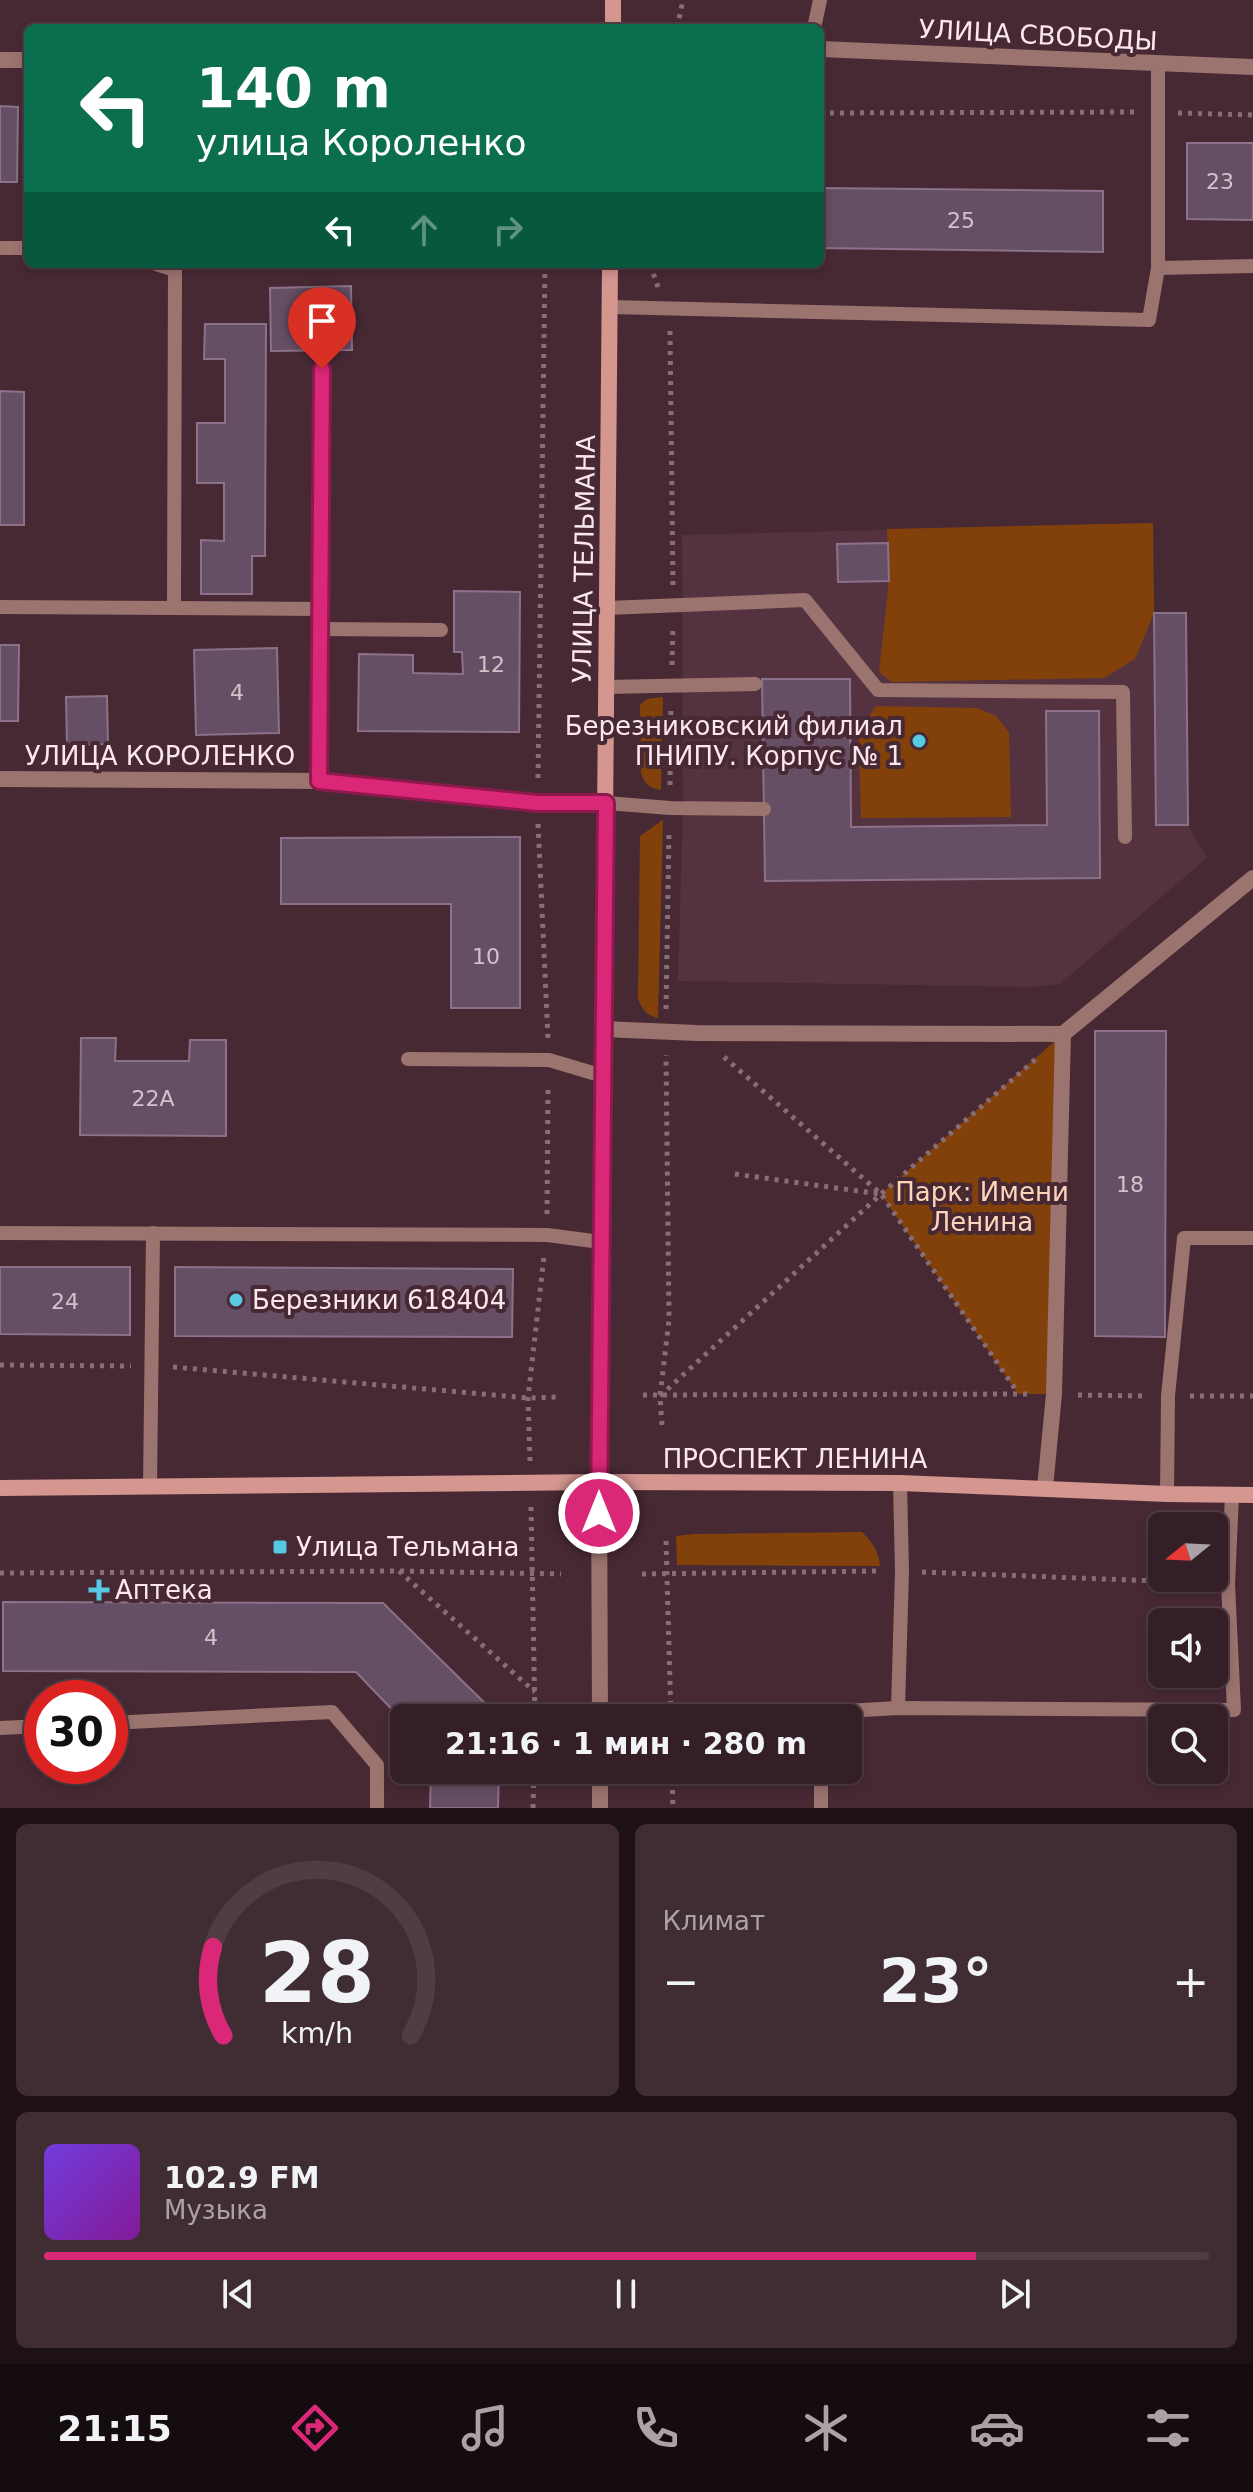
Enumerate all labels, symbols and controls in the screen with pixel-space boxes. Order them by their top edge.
street label: УЛИЦА СВОБОДЫ [918,14,1158,56]
text: 140 m [196,55,391,120]
icon: left [64,56,168,160]
text: улица Короленко [196,122,527,163]
house number: 23 [1206,169,1234,194]
icon: left [318,208,362,252]
icon: ahead [402,208,446,252]
icon: right [486,208,530,252]
house number: 25 [947,208,975,233]
pin [288,287,356,369]
icon: arrive [300,299,344,343]
street label: УЛИЦА ТЕЛЬМАНА [567,434,601,683]
house number: 12 [477,652,505,677]
house number: 4 [230,680,244,705]
place label: Березниковский филиал ПНИПУ. Корпус № 1 [565,711,903,771]
marker: Березниковский филиал ПНИПУ. Корпус № 1 [910,732,928,750]
street label: УЛИЦА КОРОЛЕНКО [25,741,295,771]
house number: 10 [472,944,500,969]
house number: 22А [131,1086,175,1111]
house number: 18 [1116,1172,1144,1197]
park label: Парк: Имени Ленина [895,1177,1069,1237]
place label: Березники 618404 [252,1285,506,1315]
house number: 24 [51,1289,79,1314]
marker: Березники 618404 [227,1291,245,1309]
street label: ПРОСПЕКТ ЛЕНИНА [663,1444,928,1474]
position arrow [557,1471,641,1555]
north arrow [1148,1512,1228,1592]
map controls [1148,1512,1228,1784]
place label: Улица Тельмана [296,1532,520,1562]
marker: Улица Тельмана [271,1538,289,1556]
place label: Аптека [115,1575,213,1605]
marker: Аптека [90,1581,108,1599]
button: sound [1148,1608,1228,1688]
house number: 4 [204,1625,218,1650]
speed limit sign: 30 [24,1680,128,1784]
button: search [1148,1704,1228,1784]
text: 21:16 · 1 мин · 280 m [445,1726,807,1761]
text: Климат [663,1906,765,1936]
text: 28 [259,1925,375,2022]
text: 23° [879,1946,993,2016]
text: − [663,1956,699,2007]
text: + [1172,1956,1209,2007]
text: km/h [281,2016,353,2050]
text: 102.9 FM [164,2160,320,2195]
text: Музыка [164,2195,268,2225]
icon: previous [216,2272,260,2316]
icon: pause [604,2272,648,2316]
icon: next [993,2272,1037,2316]
icon: directions [287,2400,343,2456]
icon: music [457,2400,513,2456]
icon: phone [628,2400,684,2456]
icon: climate [798,2400,854,2456]
icon: car [969,2400,1025,2456]
icon: filters [1140,2400,1196,2456]
text: 21:15 [57,2408,172,2449]

